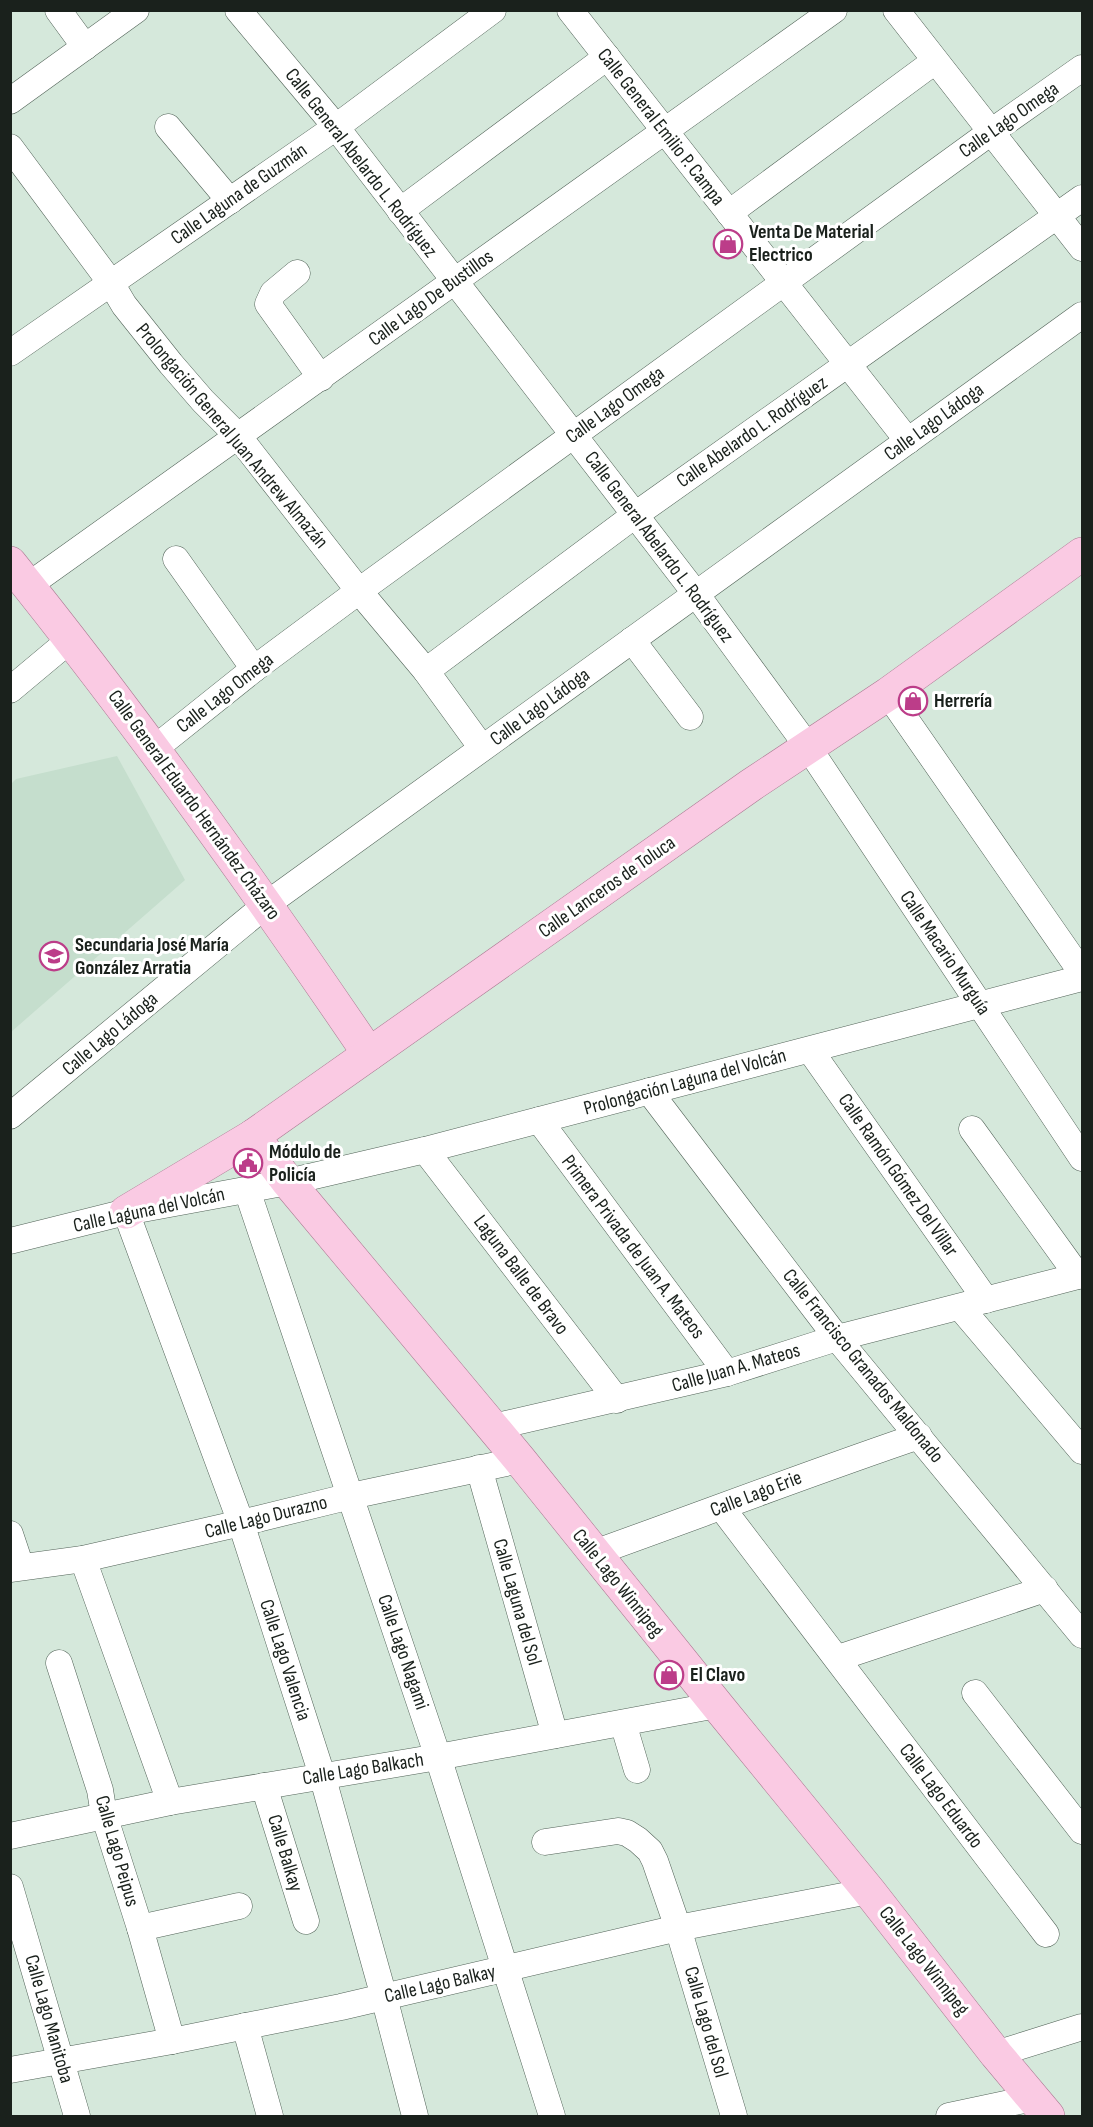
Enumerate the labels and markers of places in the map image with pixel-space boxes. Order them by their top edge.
place label: Venta De Material Electrico [749,220,874,267]
shop icon: Venta De Material Electrico [712,228,744,260]
shop icon: Herrería [897,685,929,717]
place label: Herrería [934,689,992,713]
place label: Secundaria José María González Arratia [75,933,229,980]
school or university icon: Secundaria José María González Arratia [38,940,70,972]
place label: Módulo de Policía [269,1140,341,1187]
public building icon: Módulo de Policía [232,1147,264,1179]
shop icon: El Clavo [653,1659,685,1691]
place label: El Clavo [690,1663,745,1687]

